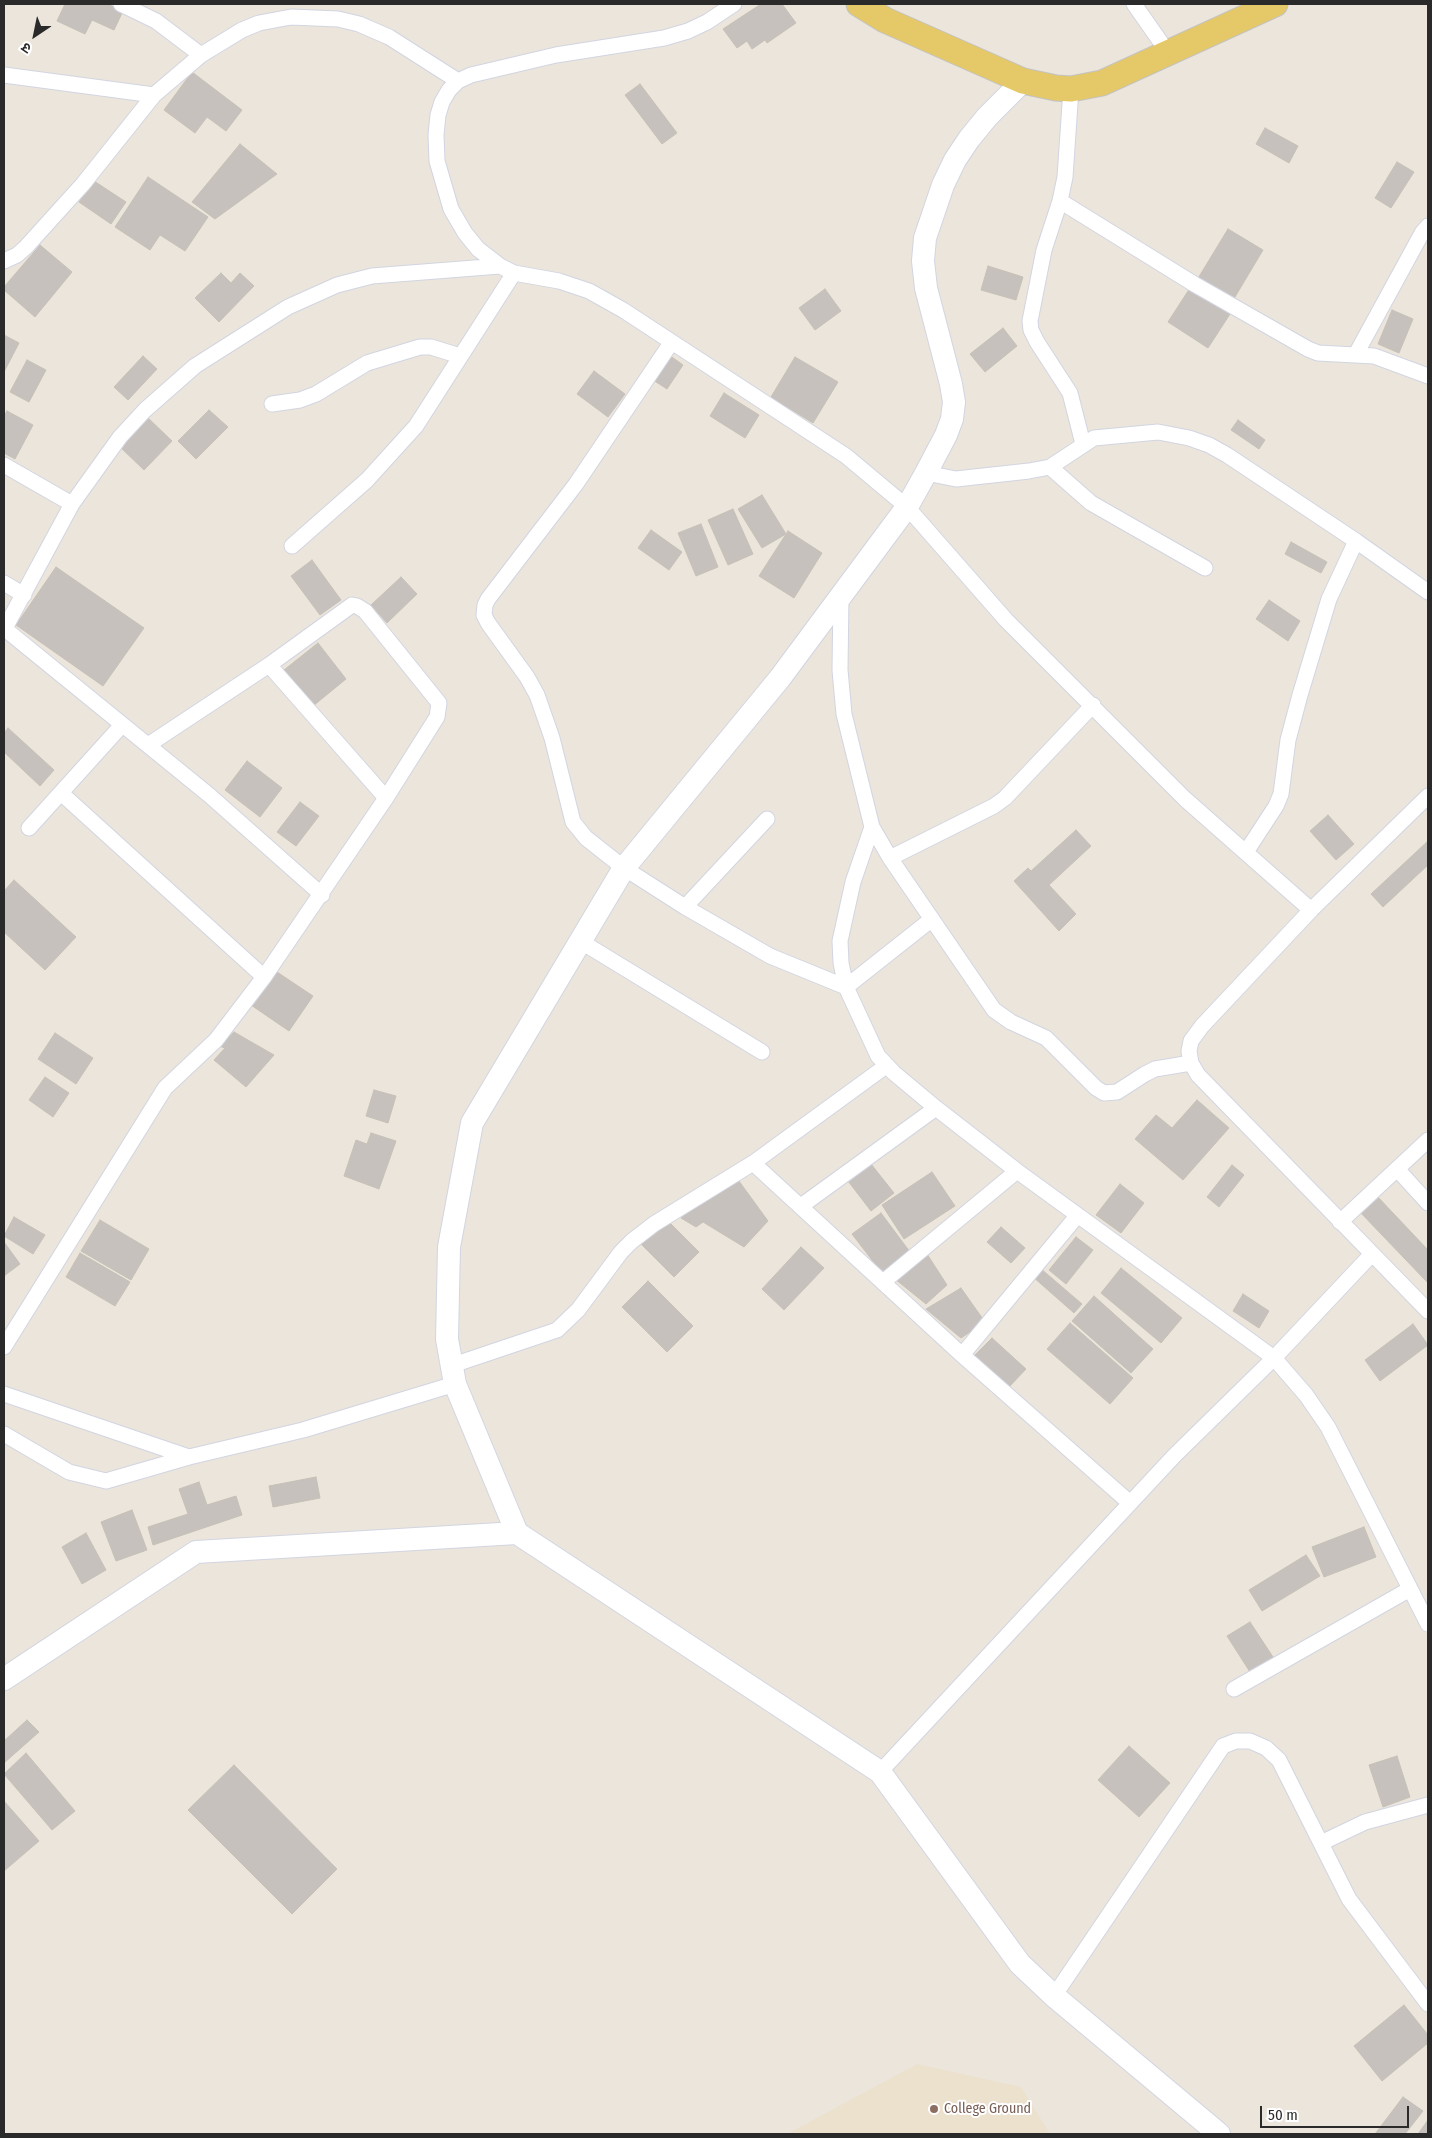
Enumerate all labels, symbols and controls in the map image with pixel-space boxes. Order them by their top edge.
north arrow [10,10,60,60]
text: उ [18,39,34,57]
scale bar [1262,2096,1411,2128]
place label: College Ground [944,2101,1031,2117]
marker: College Ground [928,2103,940,2115]
text: 50 m [1268,2106,1298,2124]

